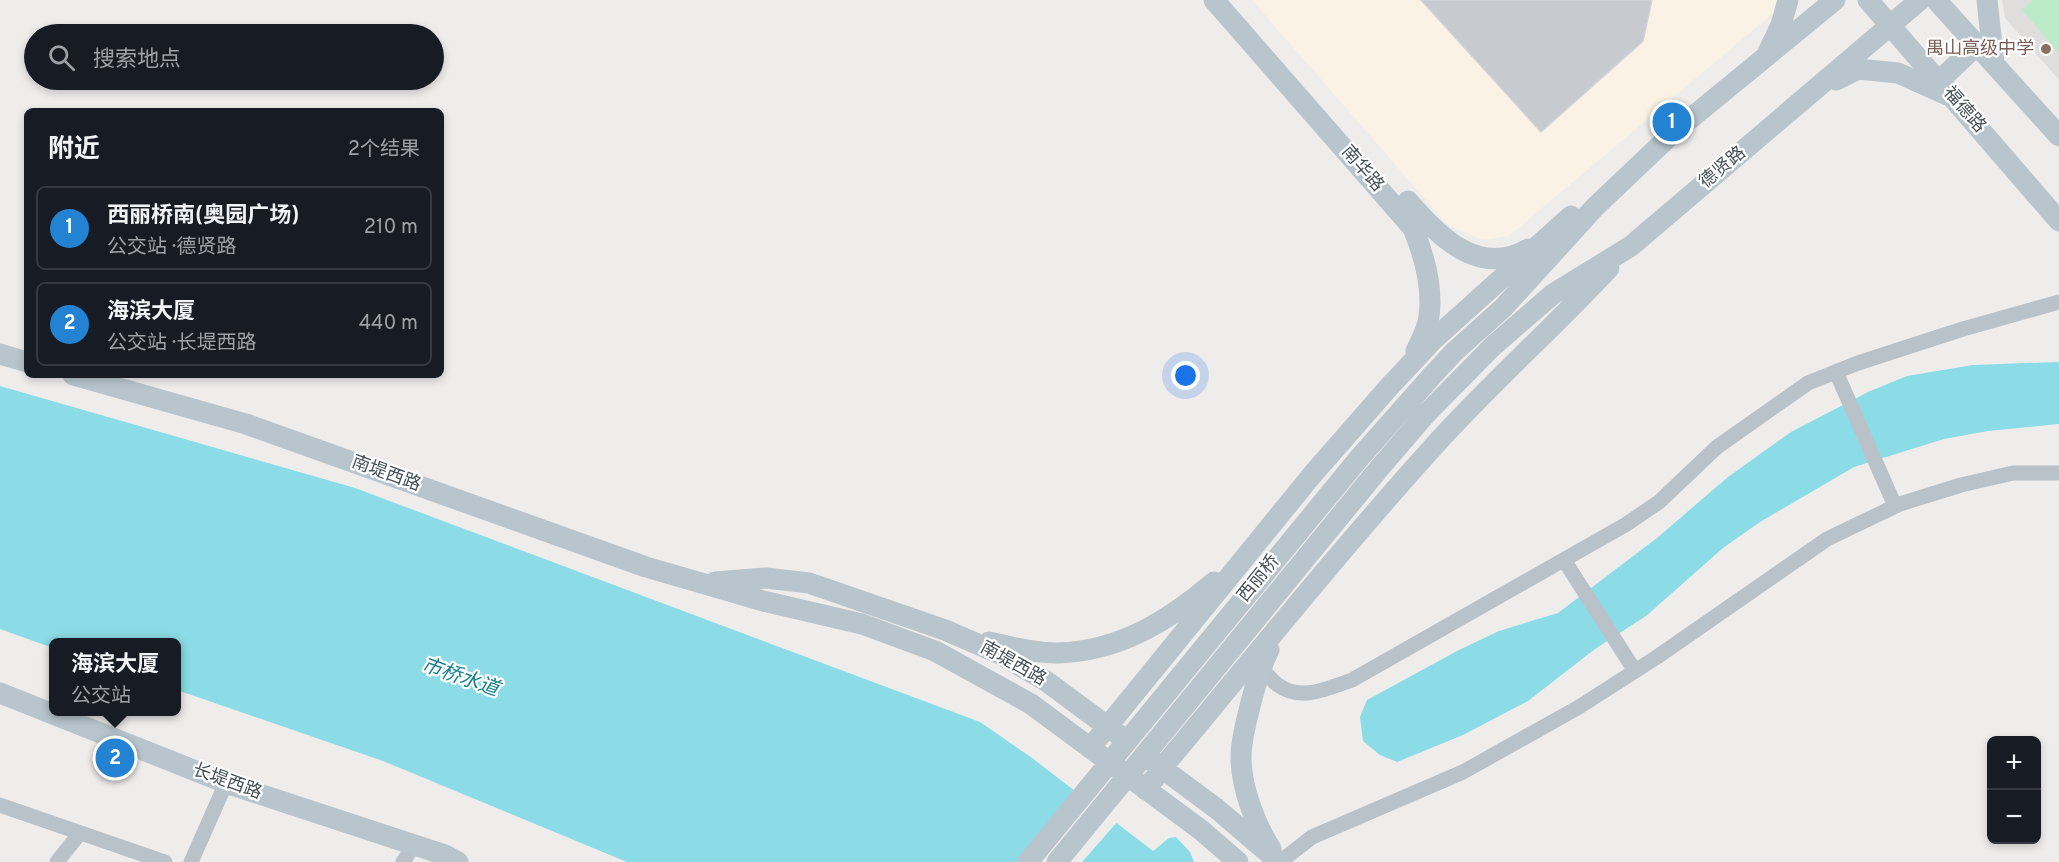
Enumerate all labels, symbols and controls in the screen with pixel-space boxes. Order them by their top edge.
search box [24,24,444,90]
place label: 禺山高级中学 [1926,38,2034,61]
icon: search [45,41,78,74]
marker: 禺山高级中学 [2039,42,2053,56]
text: 搜索地点 [93,47,181,74]
street label: 福德路 [1938,82,1990,138]
pin: 1 [1652,100,1692,144]
text: 附近 [48,134,100,167]
text: 2个结果 [348,137,420,163]
street label: 南华路 [1336,141,1388,197]
street label: 德贤路 [1695,142,1751,194]
text: 西丽桥南(奥园广场) [107,203,299,230]
text: 1 [66,215,74,241]
text: 210 m [364,215,418,241]
text: 公交站 · 德贤路 [107,235,236,261]
text: 海滨大厦 [107,299,195,326]
text: 2 [63,311,76,337]
text: 440 m [359,311,418,337]
text: 公交站 · 长堤西路 [107,331,256,357]
your location [1171,361,1200,390]
street label: 南堤西路 [348,451,424,497]
street label: 西丽桥 [1233,551,1285,607]
street label: 南堤西路 [976,636,1050,692]
popup [49,638,181,716]
text: 海滨大厦 [71,652,159,679]
water label: 市桥水道 [418,653,505,704]
text: 公交站 [71,684,131,710]
pin: 2 [96,736,134,780]
map controls [1987,736,2041,844]
button: + [1987,736,2041,790]
street label: 长堤西路 [189,759,265,805]
button: − [1987,790,2041,844]

